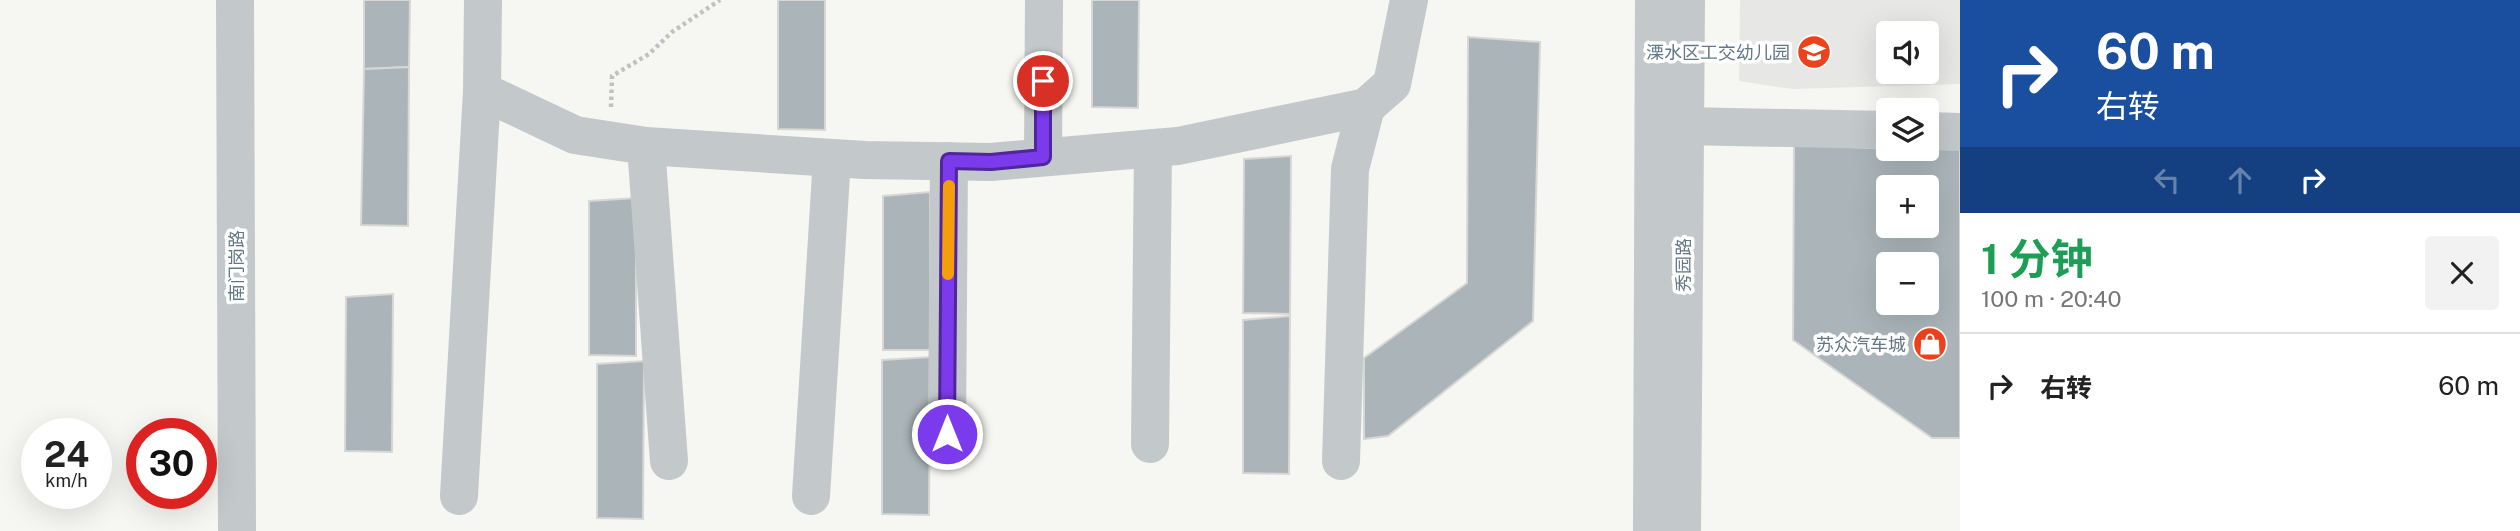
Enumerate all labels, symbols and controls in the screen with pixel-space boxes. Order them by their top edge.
map controls [1876,21,1939,315]
button: sound [1876,21,1939,84]
text: 60 m [2096,22,2215,80]
icon: right [1981,28,2072,119]
school or university icon: 溧水区工交幼儿园 [1795,33,1833,71]
place label: 溧水区工交幼儿园 [1646,42,1790,63]
pin [1013,51,1073,111]
icon: arrive [1024,62,1062,100]
text: 右转 [2096,88,2160,125]
button: layers [1876,98,1939,161]
icon: left [2148,161,2186,199]
icon: ahead [2221,161,2259,199]
icon: right [2294,161,2332,199]
button: + [1876,175,1939,238]
street label: 南门岗路 [226,230,247,302]
text: 1 分钟 [1981,234,2092,283]
button: close [2425,236,2499,310]
street label: 秀园路 [1673,238,1694,292]
button: − [1876,252,1939,315]
text: 100 m · 20:40 [1981,285,2122,312]
shop icon: 苏众汽车城 [1911,325,1949,363]
place label: 苏众汽车城 [1816,334,1906,355]
icon: right [1981,367,2019,405]
text: 60 m [2438,370,2499,401]
text: 右转 [2040,372,2092,403]
position arrow [910,397,984,471]
speed limit sign: 30 [126,418,217,509]
text: 24 [44,434,89,475]
text: km/h [45,470,88,491]

